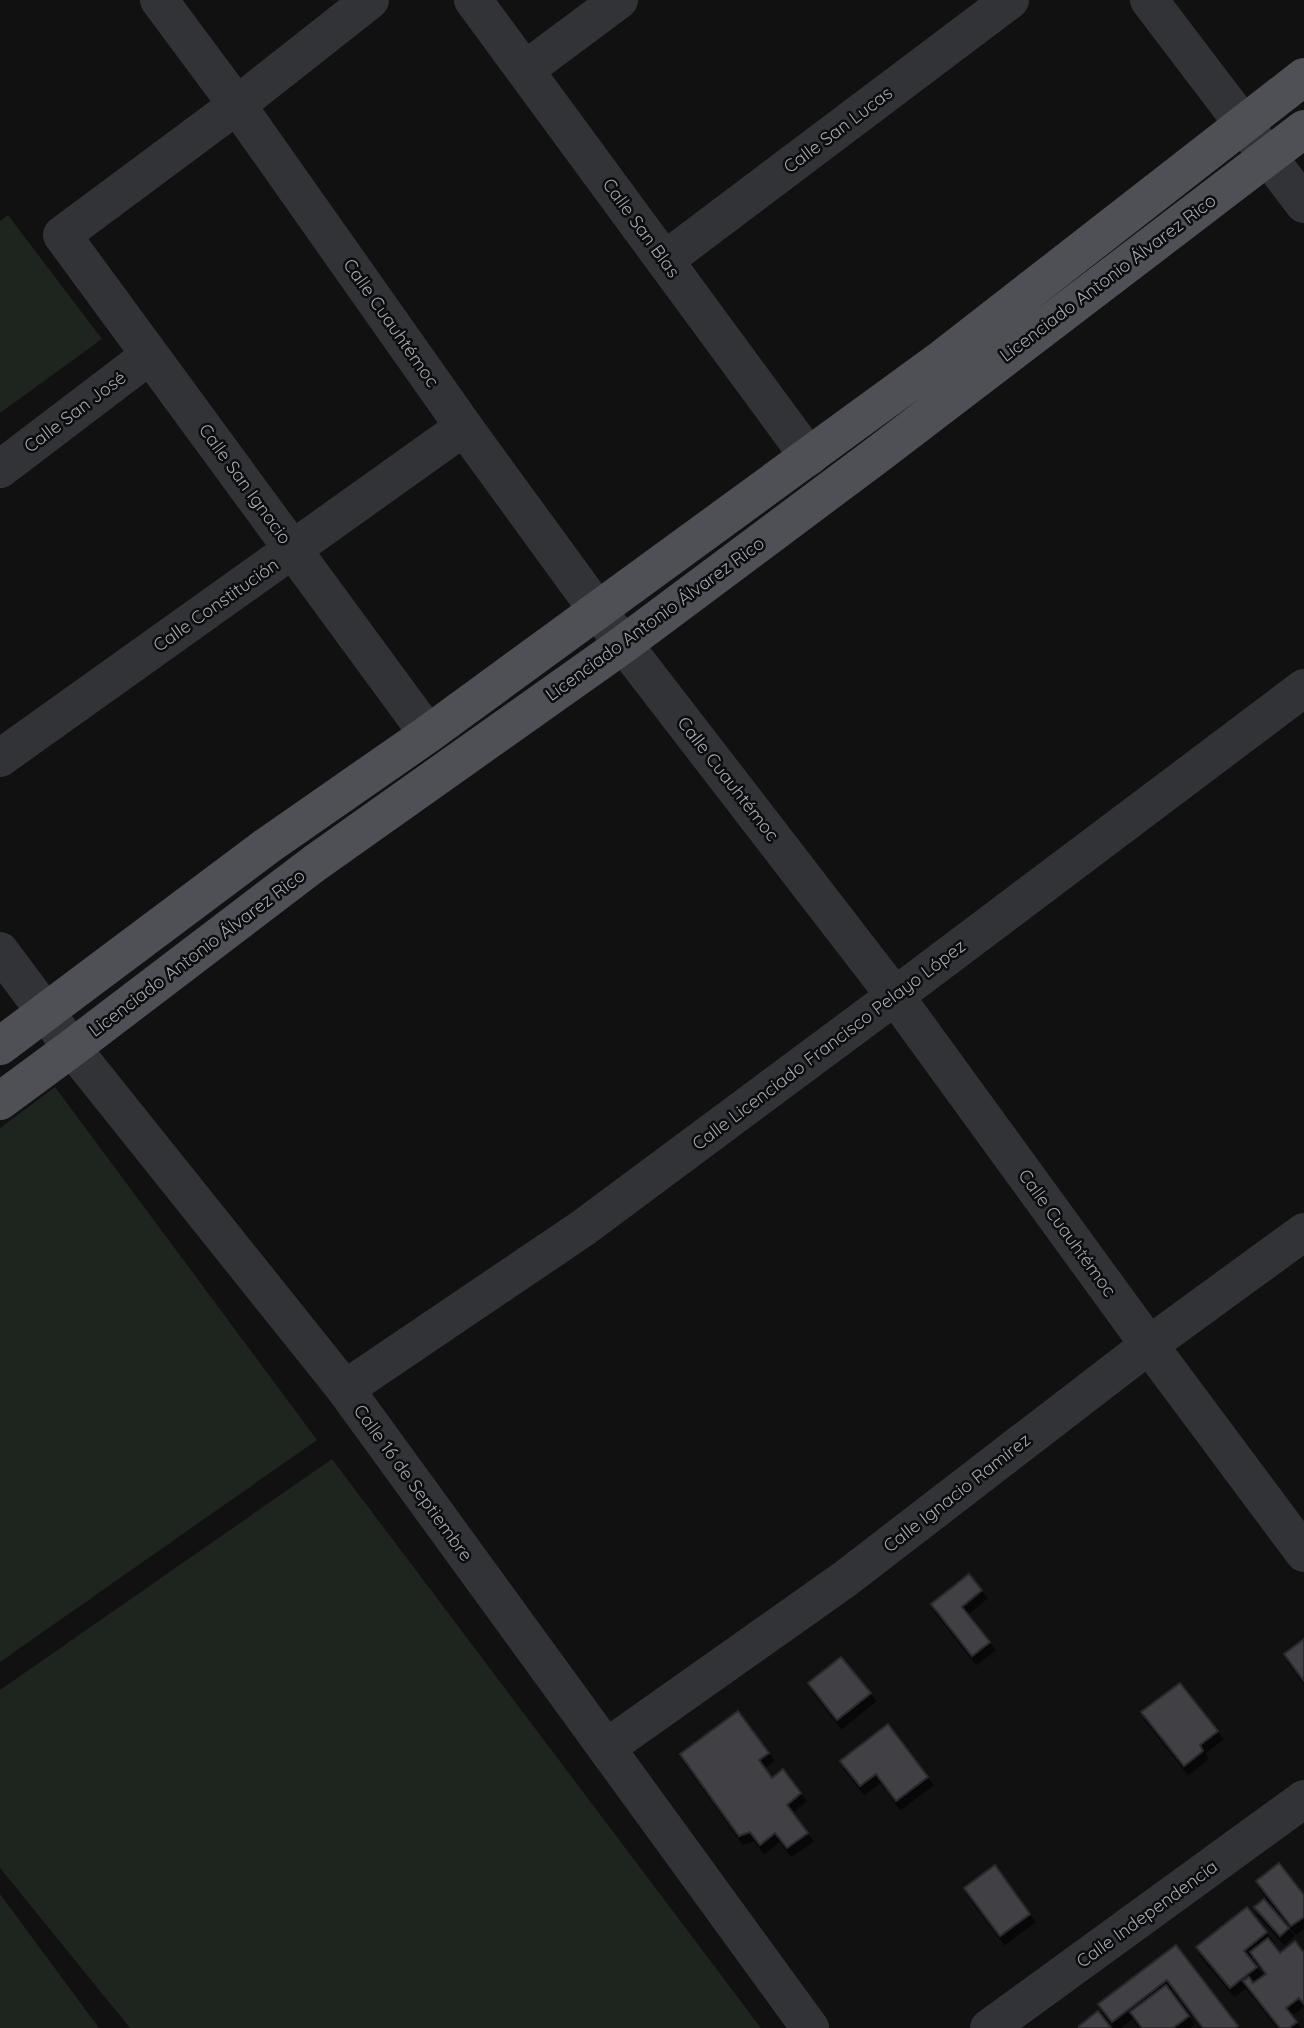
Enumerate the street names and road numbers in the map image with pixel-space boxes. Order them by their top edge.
street label: Calle San Lucas [779,81,897,178]
street label: Calle San Blas [598,173,685,282]
street label: Licenciado Antonio Álvarez Rico [995,189,1221,367]
street label: Calle Cuauhtémoc [338,254,444,392]
street label: Calle San José [19,366,130,457]
street label: Calle San Ignacio [194,419,297,548]
street label: Licenciado Antonio Álvarez Rico [541,531,769,706]
street label: Calle Constitución [148,553,283,656]
street label: Calle Cuauhtémoc [673,712,784,846]
street label: Licenciado Antonio Álvarez Rico [84,864,310,1042]
street label: Calle Licenciado Francisco Pelayo López [687,934,970,1155]
street label: Calle Cuauhtémoc [1013,1165,1121,1301]
street label: Calle 16 de Septiembre [349,1400,478,1566]
street label: Calle Ignacio Ramírez [878,1428,1035,1557]
street label: Calle Independencia [1072,1855,1222,1973]

